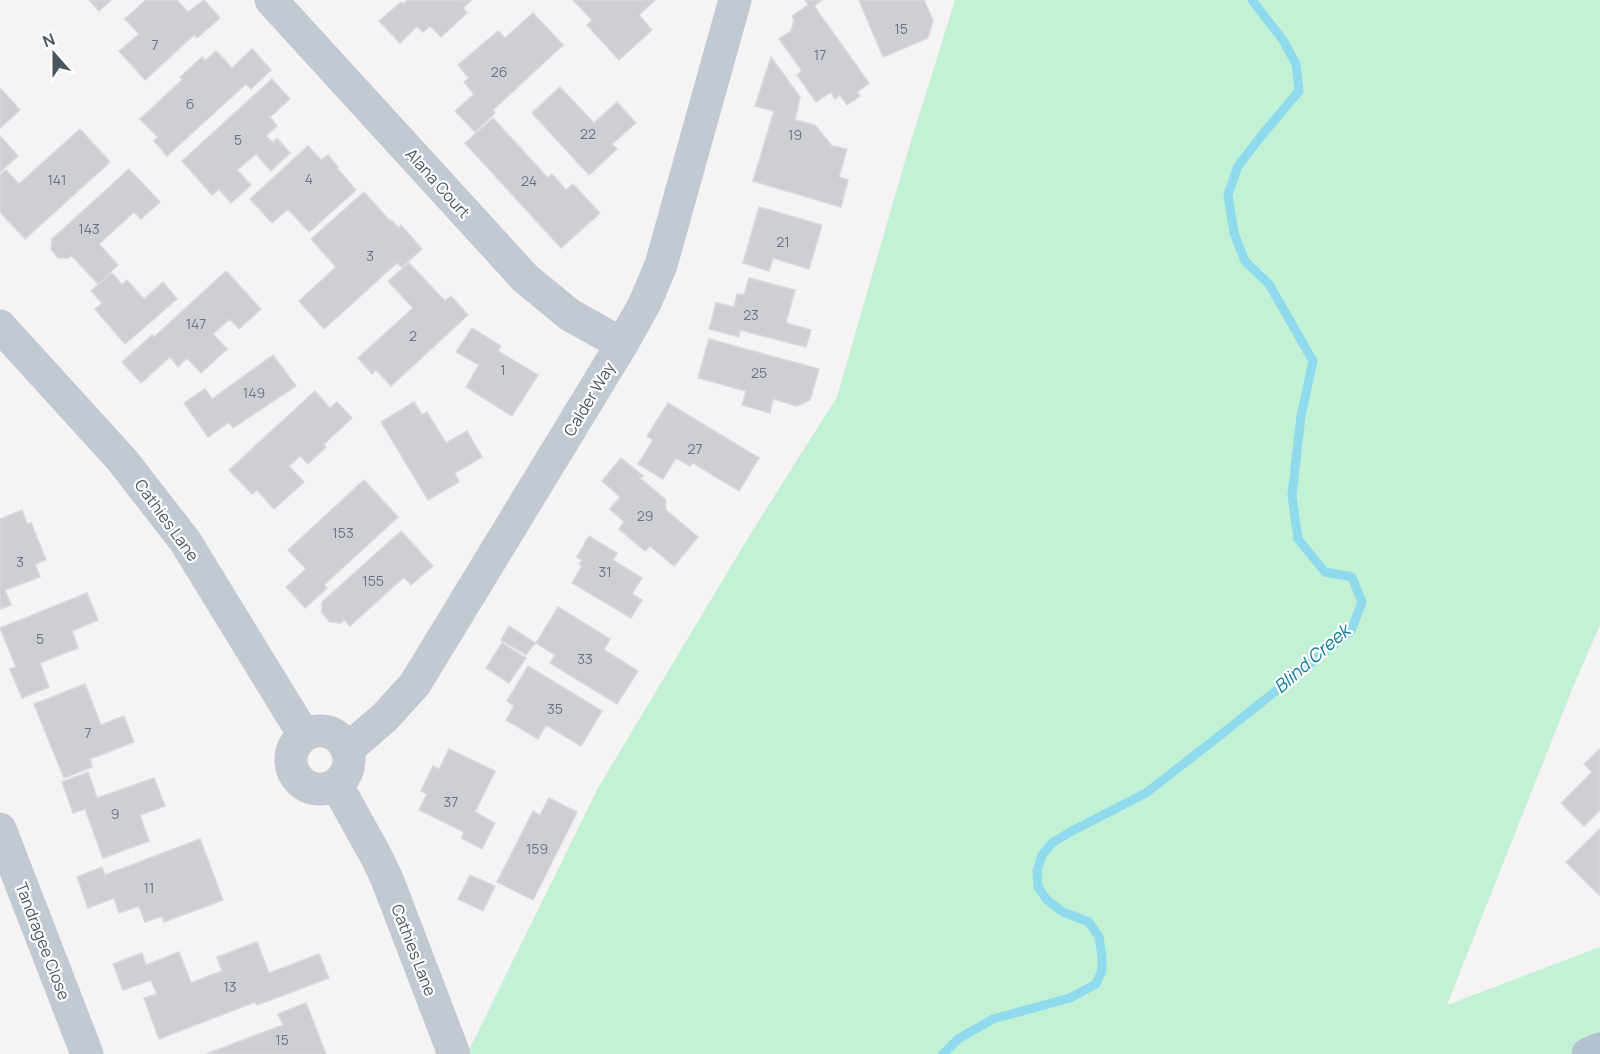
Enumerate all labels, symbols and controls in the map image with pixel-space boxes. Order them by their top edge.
house number: 15 [894,19,908,38]
north arrow [24,24,84,84]
text: N [39,28,58,52]
house number: 7 [151,35,159,54]
house number: 17 [814,45,826,64]
house number: 26 [491,62,507,81]
house number: 6 [186,94,194,113]
house number: 22 [580,124,596,143]
house number: 19 [788,125,802,144]
house number: 5 [234,130,242,149]
street label: Alana Court [401,143,475,223]
house number: 4 [305,169,313,188]
house number: 141 [47,170,67,189]
house number: 24 [521,171,537,190]
house number: 143 [78,219,100,238]
house number: 21 [776,232,790,251]
house number: 3 [366,246,374,265]
house number: 23 [743,305,759,324]
house number: 147 [186,314,206,333]
house number: 2 [409,326,417,345]
street label: Calder Way [558,357,620,440]
house number: 1 [500,360,506,379]
house number: 25 [751,363,767,382]
house number: 149 [243,383,265,402]
house number: 27 [687,439,703,458]
street label: Cathies Lane [130,474,204,566]
house number: 29 [637,506,653,525]
house number: 153 [332,523,354,542]
house number: 3 [16,552,24,571]
house number: 31 [598,562,612,581]
house number: 155 [362,571,384,590]
water label: Blind Creek [1268,617,1357,698]
house number: 5 [36,629,44,648]
house number: 33 [577,649,593,668]
house number: 35 [547,699,563,718]
house number: 7 [84,723,92,742]
house number: 37 [444,792,458,811]
house number: 9 [111,804,119,823]
house number: 159 [526,839,548,858]
house number: 11 [144,878,154,897]
street label: Tandragee Close [10,879,76,1003]
street label: Cathies Lane [386,901,442,999]
house number: 13 [223,977,237,996]
house number: 15 [275,1030,289,1049]

